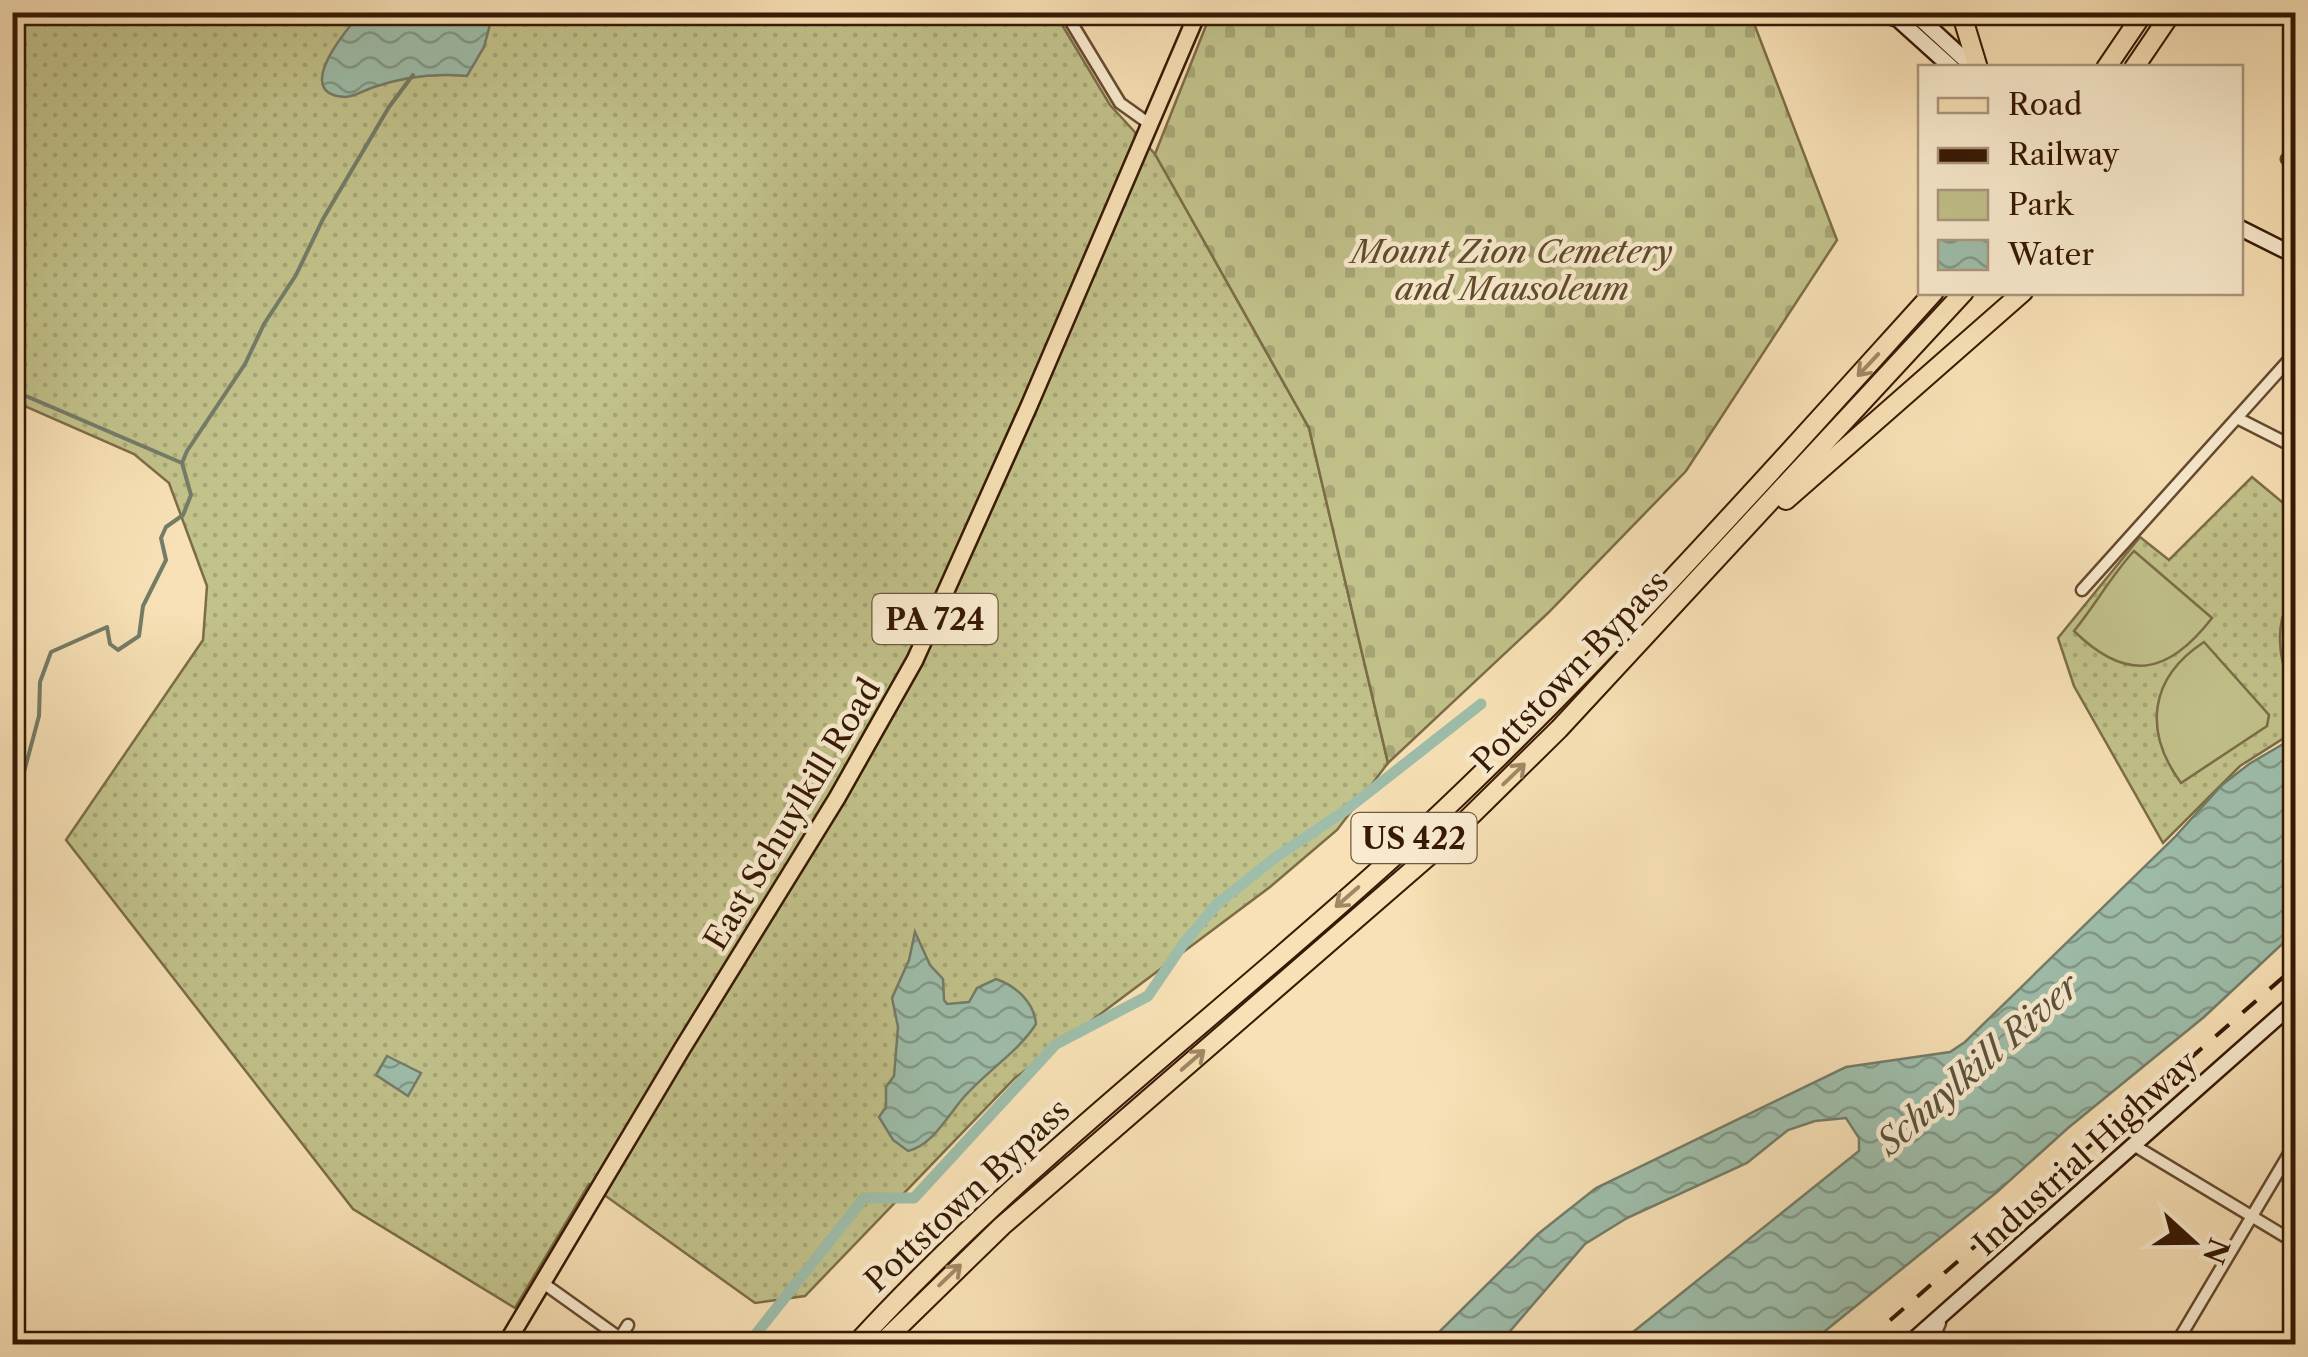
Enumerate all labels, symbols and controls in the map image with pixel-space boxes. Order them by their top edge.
legend [1918,65,2243,295]
text: Road [2008,86,2082,123]
text: Railway [2008,136,2120,173]
text: Park [2008,186,2075,223]
park label: Mount Zion Cemetery and Mausoleum [1347,232,1673,308]
text: Water [2007,236,2094,273]
one-way arrow [1856,352,1880,376]
street label: Pottstown Bypass [1464,562,1676,780]
road number: PA 724 [872,594,998,644]
street label: East Schuylkill Road [695,671,889,957]
one-way arrow [1501,762,1525,786]
road number: US 422 [1352,813,1476,863]
one-way arrow [1335,885,1360,908]
water label: Schuylkill River [1867,963,2089,1165]
street label: Industrial Highway [1965,1042,2206,1264]
one-way arrow [1180,1049,1205,1072]
street label: Pottstown Bypass [857,1090,1077,1300]
north arrow [2143,1192,2243,1292]
text: N [2196,1234,2237,1268]
one-way arrow [937,1264,962,1288]

